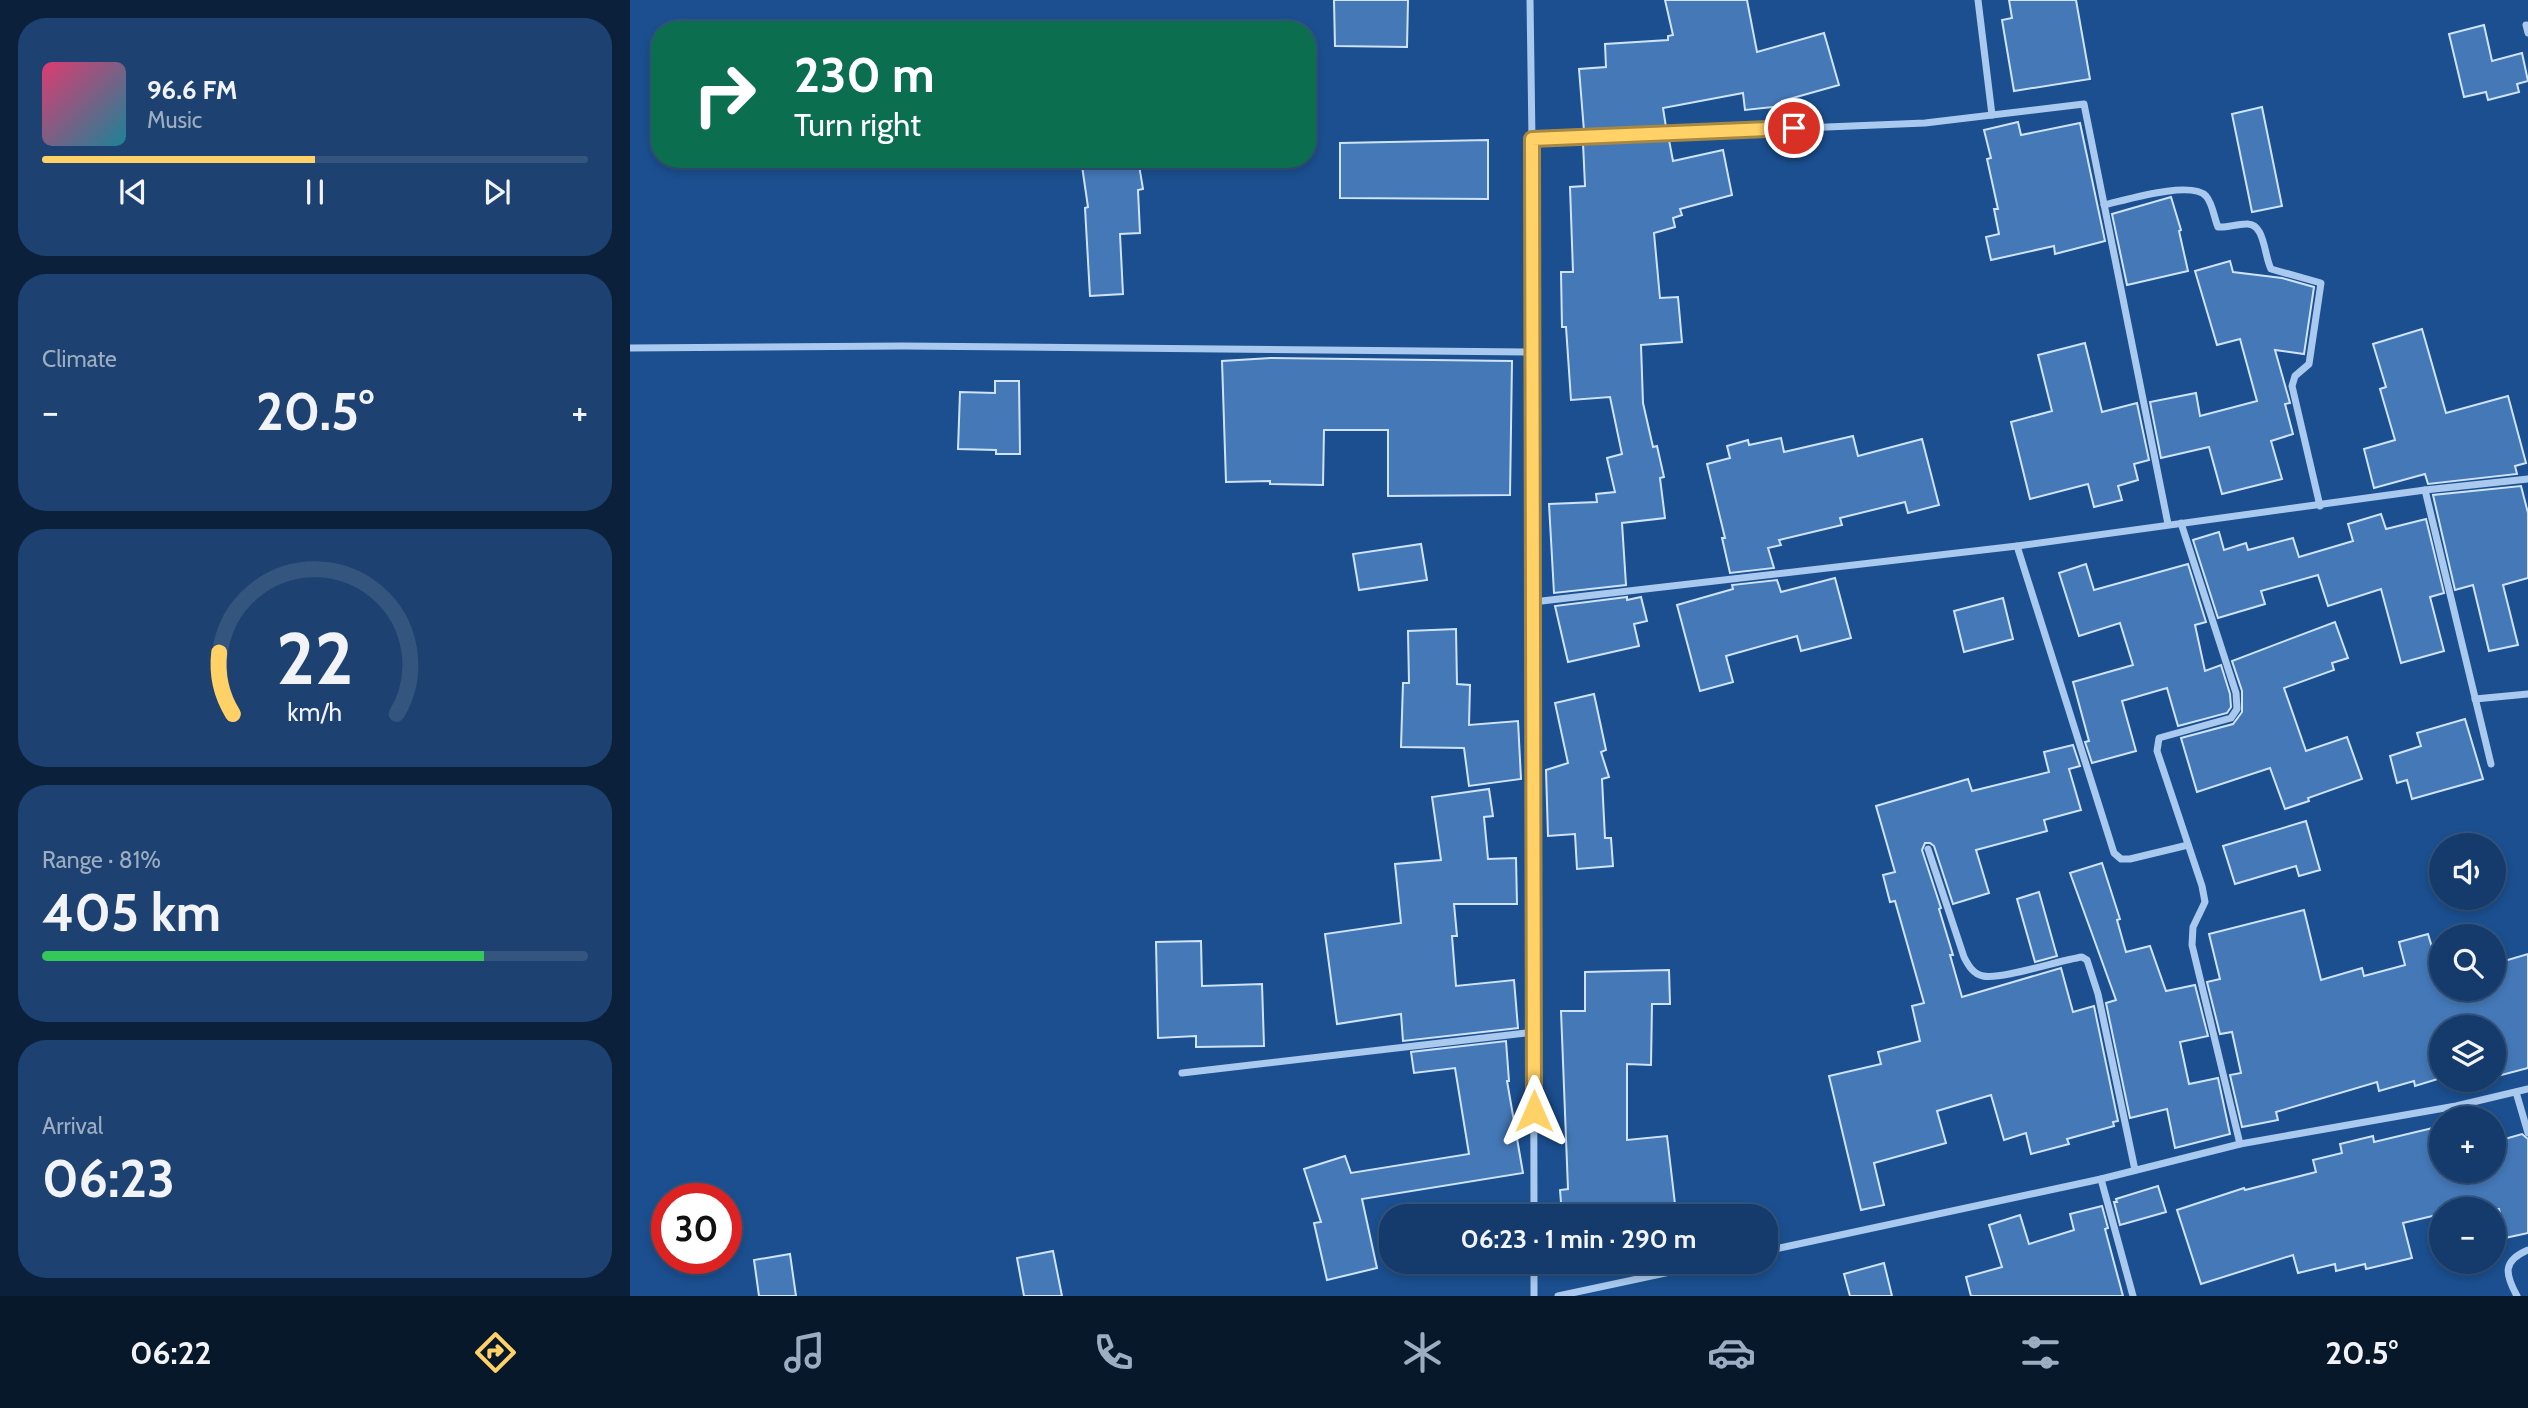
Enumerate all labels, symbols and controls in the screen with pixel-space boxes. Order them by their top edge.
text: 230 m [794,45,935,104]
icon: right [679,49,770,140]
text: 96.6 FM [147,74,237,106]
pin [1764,98,1824,158]
text: Turn right [794,105,921,144]
text: Music [147,106,202,134]
icon: arrive [1775,109,1813,147]
icon: previous [114,173,152,211]
icon: pause [296,173,334,211]
icon: next [478,173,516,211]
text: Climate [42,345,117,373]
text: 20.5° [256,380,374,443]
text: − [42,388,59,435]
text: + [571,388,588,435]
text: 22 [276,614,354,702]
text: km/h [288,697,342,727]
map controls [2429,833,2506,1274]
button: sound [2429,833,2506,910]
text: Range · 81% [42,846,161,874]
text: 405 km [42,881,221,944]
button: search [2429,924,2506,1001]
button: layers [2429,1015,2506,1092]
position arrow [1497,1074,1571,1148]
button: + [2429,1106,2506,1183]
text: Arrival [42,1112,103,1140]
text: 06:23 [42,1147,175,1210]
speed limit sign: 30 [651,1183,742,1274]
button: − [2429,1197,2506,1274]
text: 06:23 · 1 min · 290 m [1461,1223,1696,1255]
icon: directions [471,1328,520,1377]
icon: music [780,1328,829,1377]
icon: phone [1089,1328,1138,1377]
icon: climate [1398,1328,1447,1377]
icon: car [1707,1328,1756,1377]
icon: filters [2016,1328,2065,1377]
text: 06:22 [130,1333,212,1372]
text: 20.5° [2325,1333,2398,1372]

